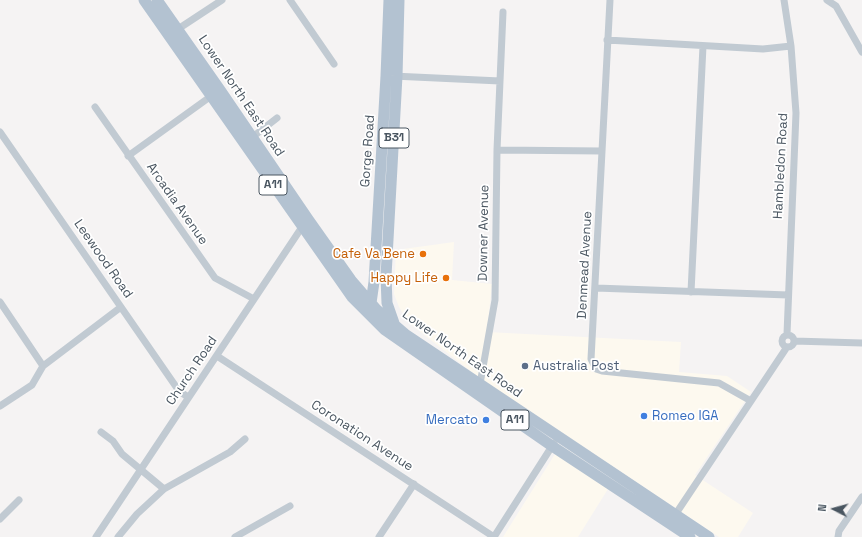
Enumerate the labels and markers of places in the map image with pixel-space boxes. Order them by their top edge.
place label: Cafe Va Bene [333,246,415,262]
marker: Cafe Va Bene [418,249,428,259]
place label: Happy Life [371,270,438,286]
marker: Happy Life [441,273,451,283]
place label: Australia Post [533,358,619,374]
marker: Australia Post [520,361,530,371]
place label: Romeo IGA [652,408,718,424]
marker: Romeo IGA [639,411,649,421]
place label: Mercato [426,412,478,428]
marker: Mercato [481,415,491,425]

